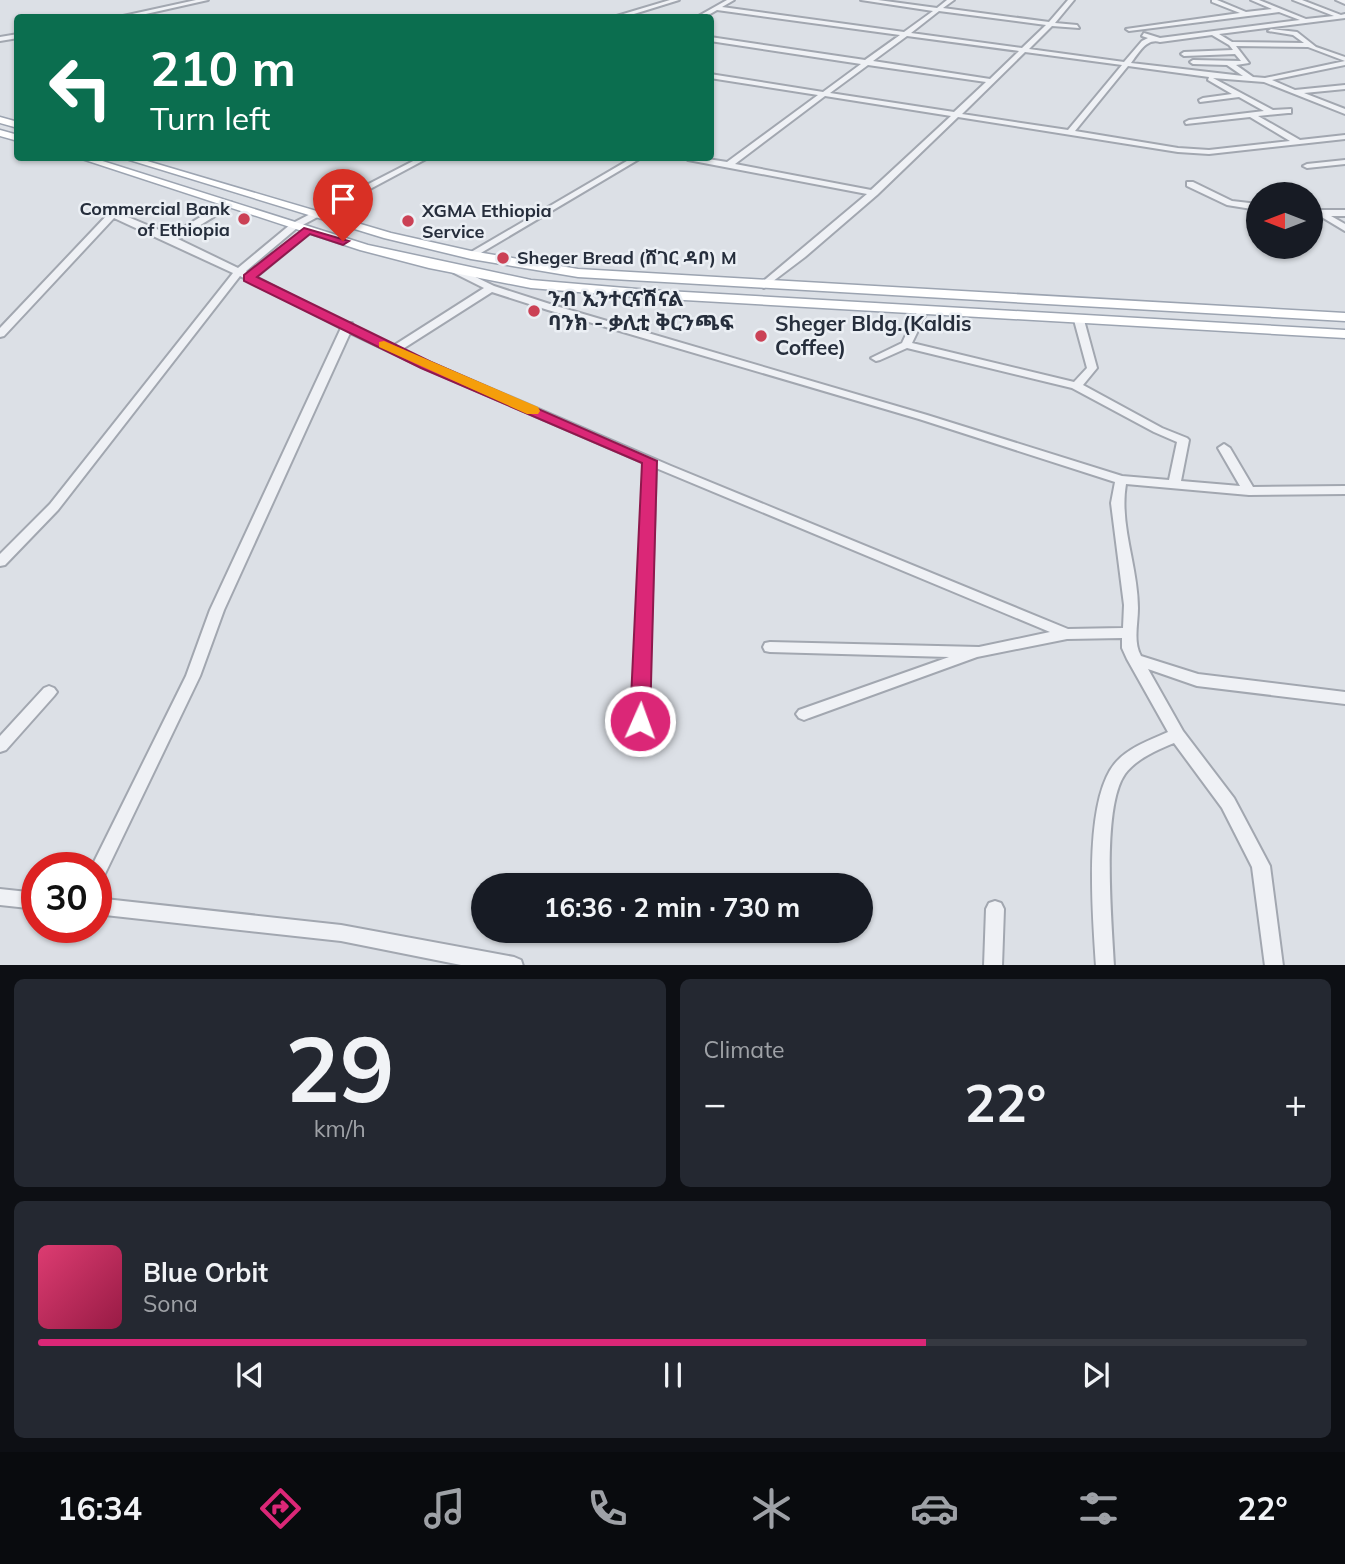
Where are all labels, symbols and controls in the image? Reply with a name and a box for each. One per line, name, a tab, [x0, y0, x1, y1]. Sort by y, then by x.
text: 210 m	[150, 37, 296, 98]
icon: left	[35, 42, 126, 133]
text: Turn left	[150, 98, 270, 138]
pin	[313, 169, 373, 241]
icon: arrive	[324, 180, 362, 218]
north arrow	[1246, 182, 1323, 259]
map controls	[1246, 182, 1323, 259]
place label: Commercial Bank of Ethiopia	[80, 197, 231, 241]
place label: XGMA Ethiopia Service	[421, 199, 552, 243]
marker: Commercial Bank of Ethiopia	[236, 211, 252, 227]
marker: XGMA Ethiopia Service	[400, 213, 416, 229]
place label: Sheger Bread (ሸገር ዳቦ) M	[517, 246, 737, 269]
marker: Sheger Bread (ሸገር ዳቦ) M	[495, 250, 511, 266]
place label: ንብ ኢንተርናሽናል ባንክ - ቃሊቲ ቅርንጫፍ	[548, 285, 734, 335]
marker: ንብ ኢንተርናሽናል ባንክ - ቃሊቲ ቅርንጫፍ	[526, 303, 542, 319]
place label: Sheger Bldg.(Kaldis Coffee)	[775, 310, 972, 360]
marker: Sheger Bldg.(Kaldis Coffee)	[753, 328, 769, 344]
position arrow	[603, 684, 677, 758]
speed limit sign: 30	[21, 852, 112, 943]
text: 16:36 · 2 min · 730 m	[544, 891, 800, 924]
text: 29	[285, 1011, 394, 1125]
text: Climate	[704, 1035, 785, 1064]
text: 22°	[964, 1070, 1046, 1135]
text: −	[704, 1079, 726, 1127]
text: +	[1284, 1079, 1307, 1127]
text: km/h	[314, 1114, 366, 1143]
text: Blue Orbit	[143, 1256, 268, 1289]
text: Sona	[143, 1289, 198, 1318]
icon: previous	[231, 1356, 269, 1394]
icon: pause	[654, 1356, 692, 1394]
icon: next	[1077, 1356, 1115, 1394]
icon: directions	[256, 1484, 305, 1533]
icon: music	[420, 1484, 469, 1533]
icon: phone	[583, 1484, 632, 1533]
icon: climate	[747, 1484, 796, 1533]
icon: car	[910, 1484, 959, 1533]
icon: filters	[1074, 1484, 1123, 1533]
text: 16:34	[57, 1488, 142, 1528]
text: 22°	[1237, 1488, 1288, 1528]

